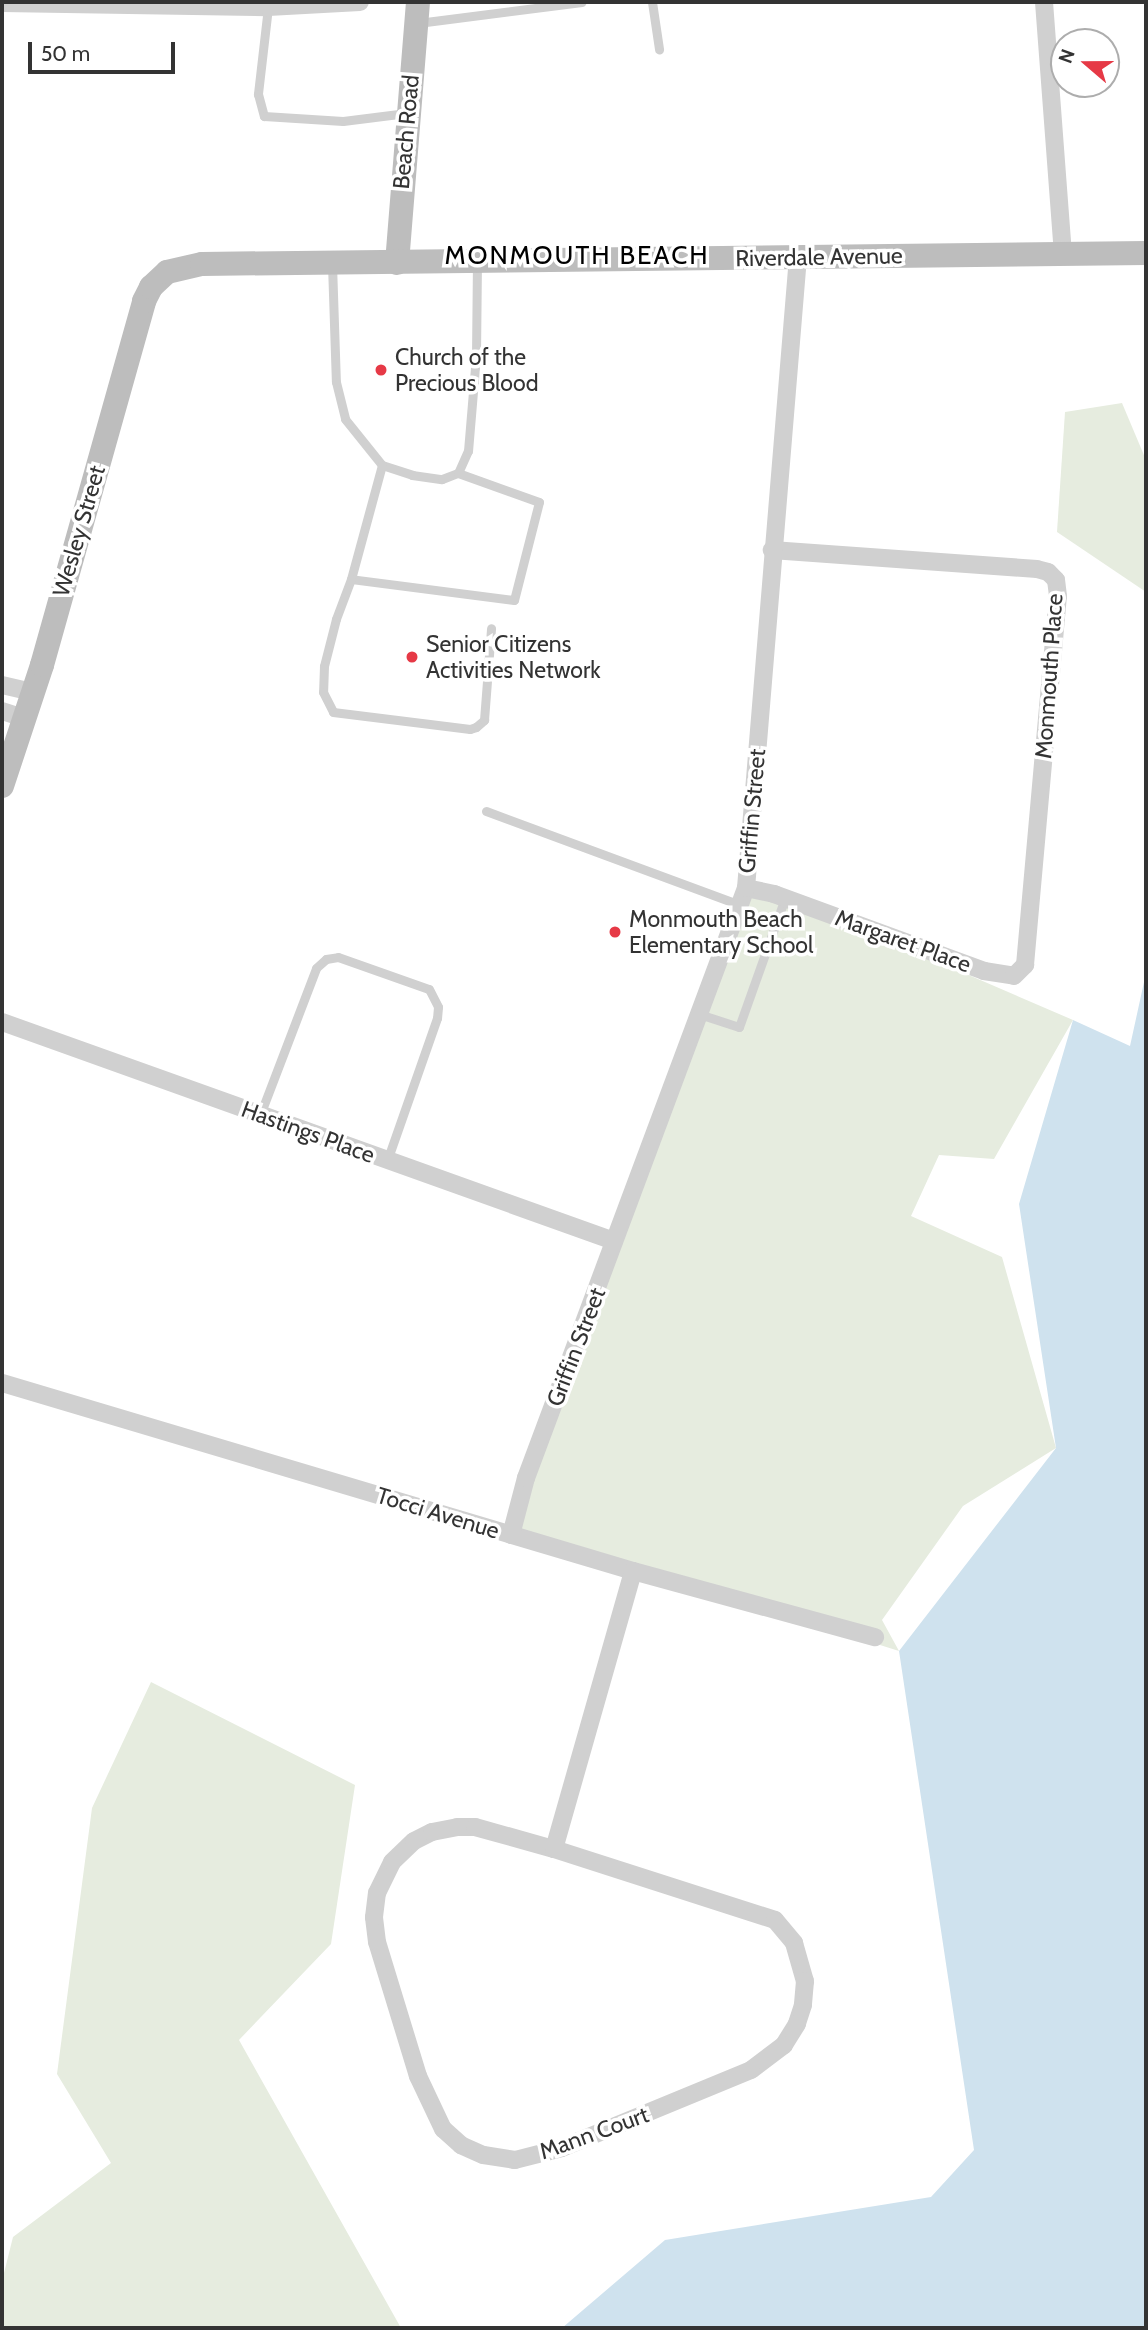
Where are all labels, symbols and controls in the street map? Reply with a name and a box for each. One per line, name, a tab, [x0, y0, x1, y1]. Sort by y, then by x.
scale bar	[32, 28, 178, 72]
north arrow	[1050, 28, 1120, 98]
text: 50 m	[41, 41, 90, 66]
text: N	[1054, 46, 1080, 67]
street label: Beach Road	[387, 74, 425, 190]
district label: MONMOUTH BEACH	[446, 240, 708, 272]
street label: Riverdale Avenue	[735, 242, 903, 272]
place label: Church of the Precious Blood	[395, 343, 538, 397]
marker: Church of the Precious Blood	[373, 362, 389, 378]
street label: Wesley Street	[47, 462, 111, 600]
street label: Monmouth Place	[1029, 592, 1069, 760]
place label: Senior Citizens Activities Network	[426, 630, 600, 684]
marker: Senior Citizens Activities Network	[404, 649, 420, 665]
street label: Griffin Street	[733, 748, 771, 874]
street label: Margaret Place	[831, 904, 975, 978]
place label: Monmouth Beach Elementary School	[629, 905, 813, 959]
marker: Monmouth Beach Elementary School	[607, 924, 623, 940]
street label: Hastings Place	[238, 1095, 378, 1169]
street label: Griffin Street	[541, 1284, 611, 1410]
street label: Tocci Avenue	[373, 1481, 503, 1545]
street label: Mann Court	[536, 2101, 652, 2165]

